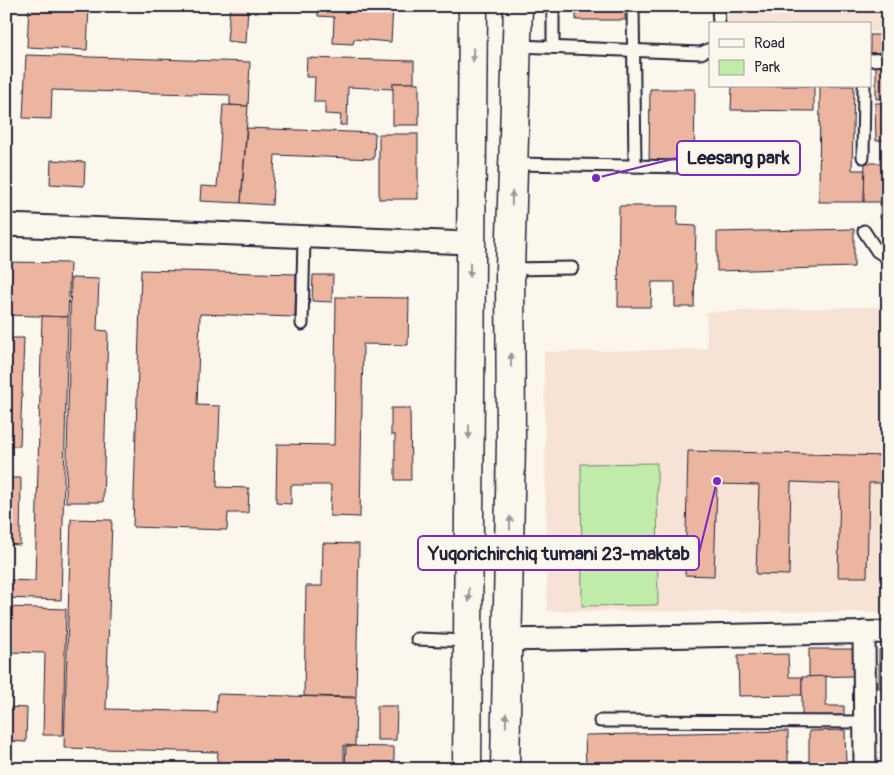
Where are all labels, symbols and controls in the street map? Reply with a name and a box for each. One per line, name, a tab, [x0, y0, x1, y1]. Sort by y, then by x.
legend	[709, 22, 872, 88]
text: Road	[754, 34, 785, 53]
one-way arrow	[468, 47, 476, 63]
text: Park	[754, 58, 781, 77]
callout: Leesang park	[677, 141, 800, 175]
text: Leesang park	[686, 146, 791, 170]
one-way arrow	[509, 189, 517, 205]
one-way arrow	[466, 262, 474, 278]
one-way arrow	[507, 352, 515, 368]
one-way arrow	[465, 425, 473, 441]
one-way arrow	[506, 514, 514, 530]
callout: Yuqorichirchiq tumani 23-maktab	[418, 536, 699, 570]
text: Yuqorichirchiq tumani 23-maktab	[427, 542, 690, 566]
one-way arrow	[465, 587, 473, 603]
one-way arrow	[502, 712, 510, 728]

